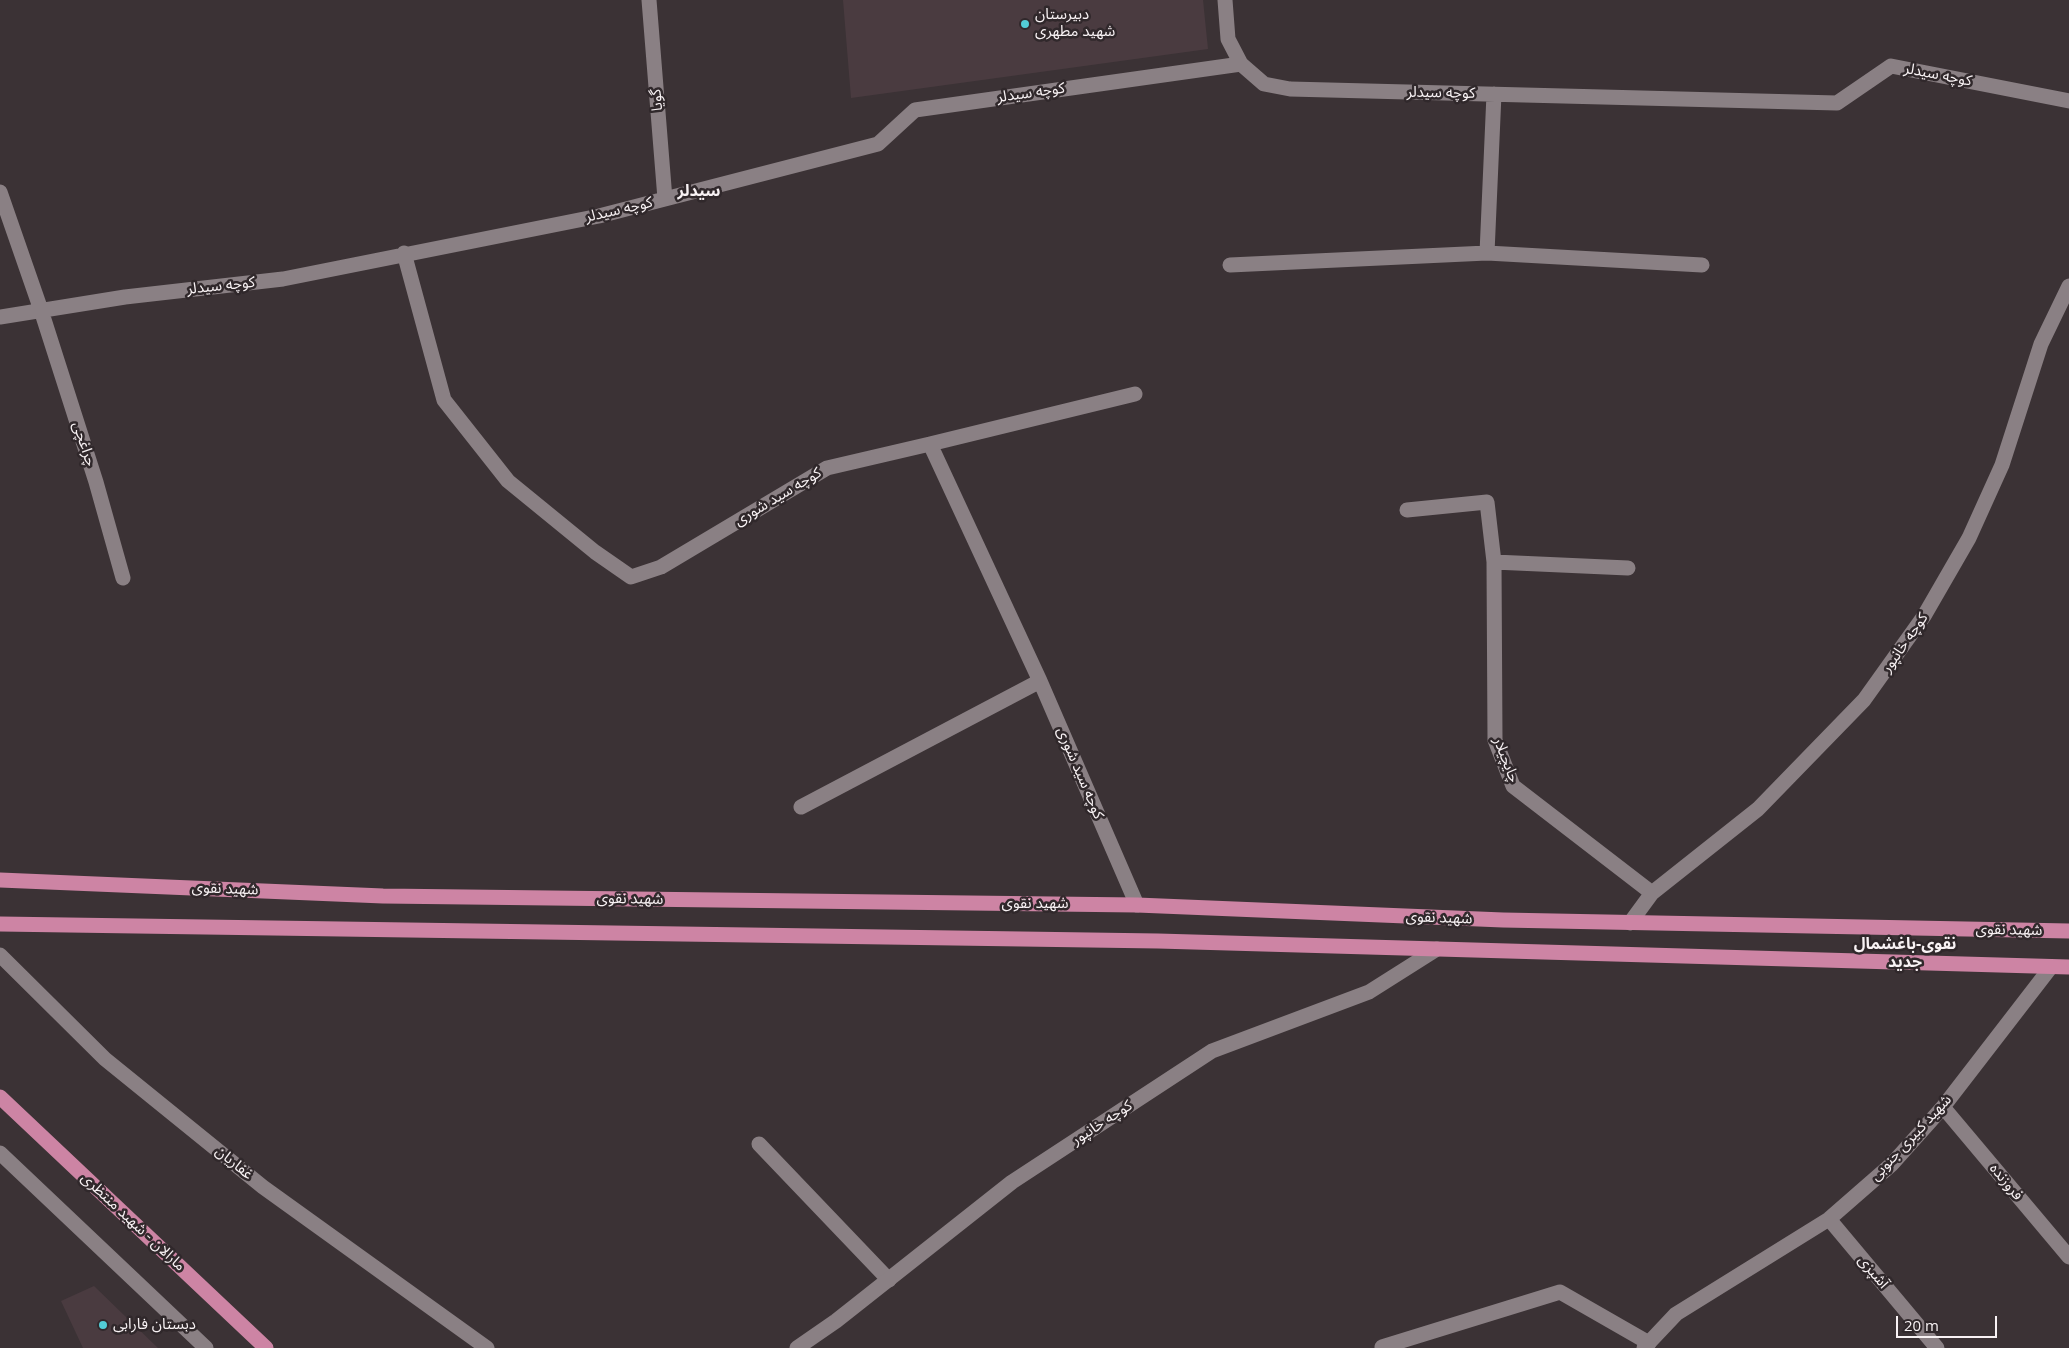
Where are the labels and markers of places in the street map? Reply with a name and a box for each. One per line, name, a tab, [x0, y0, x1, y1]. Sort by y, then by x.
place label: دبیرستان شهید مطهری	[1035, 6, 1115, 41]
marker: دبیرستان شهید مطهری	[1019, 18, 1031, 30]
place label: دبستان فارابی	[113, 1316, 196, 1334]
marker: دبستان فارابی	[97, 1319, 109, 1331]

